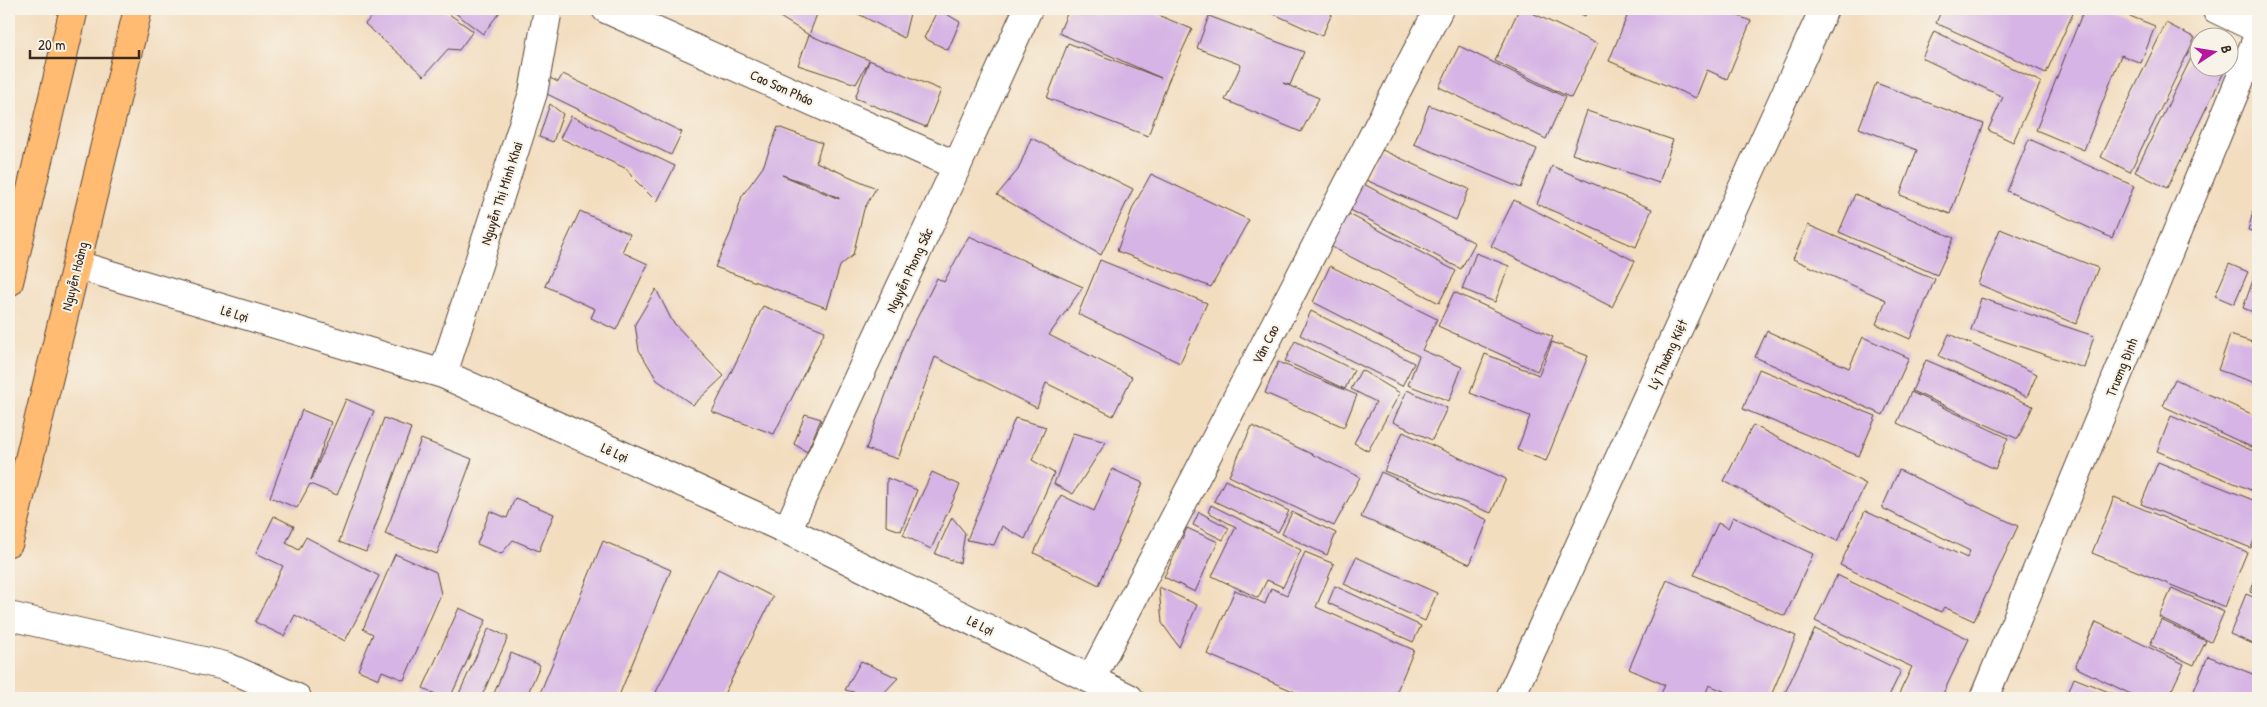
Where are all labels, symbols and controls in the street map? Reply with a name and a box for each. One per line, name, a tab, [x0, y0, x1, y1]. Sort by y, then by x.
scale bar	[30, 28, 139, 60]
north arrow	[2190, 28, 2240, 78]
text: 20 m	[38, 34, 65, 55]
text: B	[2217, 44, 2237, 55]
street label: Cao Sơn Pháo	[747, 65, 817, 110]
street label: Nguyễn Thị Minh Khai	[475, 139, 528, 248]
street label: Nguyễn Phong Sắc	[881, 224, 938, 316]
street label: Nguyễn Hoàng	[56, 239, 93, 313]
street label: Lê Lợi	[219, 300, 251, 326]
street label: Lý Thường Kiệt	[1643, 316, 1692, 392]
street label: Văn Cao	[1247, 321, 1283, 367]
street label: Trương Định	[2101, 335, 2142, 400]
street label: Lê Lợi	[598, 438, 632, 466]
street label: Lê Lợi	[964, 610, 998, 640]

